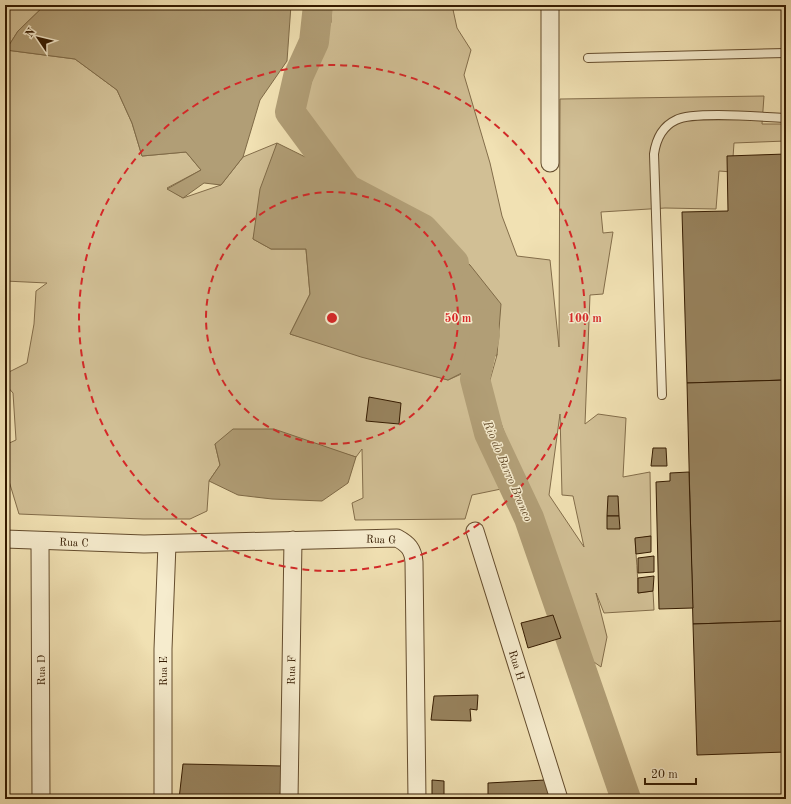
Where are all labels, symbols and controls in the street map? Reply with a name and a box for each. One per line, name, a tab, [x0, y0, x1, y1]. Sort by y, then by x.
north arrow	[18, 18, 58, 58]
text: N	[24, 26, 38, 40]
centre of rings	[325, 311, 339, 325]
text: 50 m	[445, 312, 472, 325]
text: 100 m	[568, 313, 602, 325]
water label: Rio do Barro Branco	[480, 418, 534, 524]
street label: Rua G	[366, 534, 396, 547]
street label: Rua C	[59, 537, 89, 550]
street label: Rua H	[506, 649, 525, 682]
street label: Rua D	[37, 654, 48, 685]
street label: Rua F	[287, 655, 298, 685]
street label: Rua E	[159, 656, 170, 686]
scale bar	[645, 760, 696, 786]
text: 20 m	[651, 769, 678, 781]

